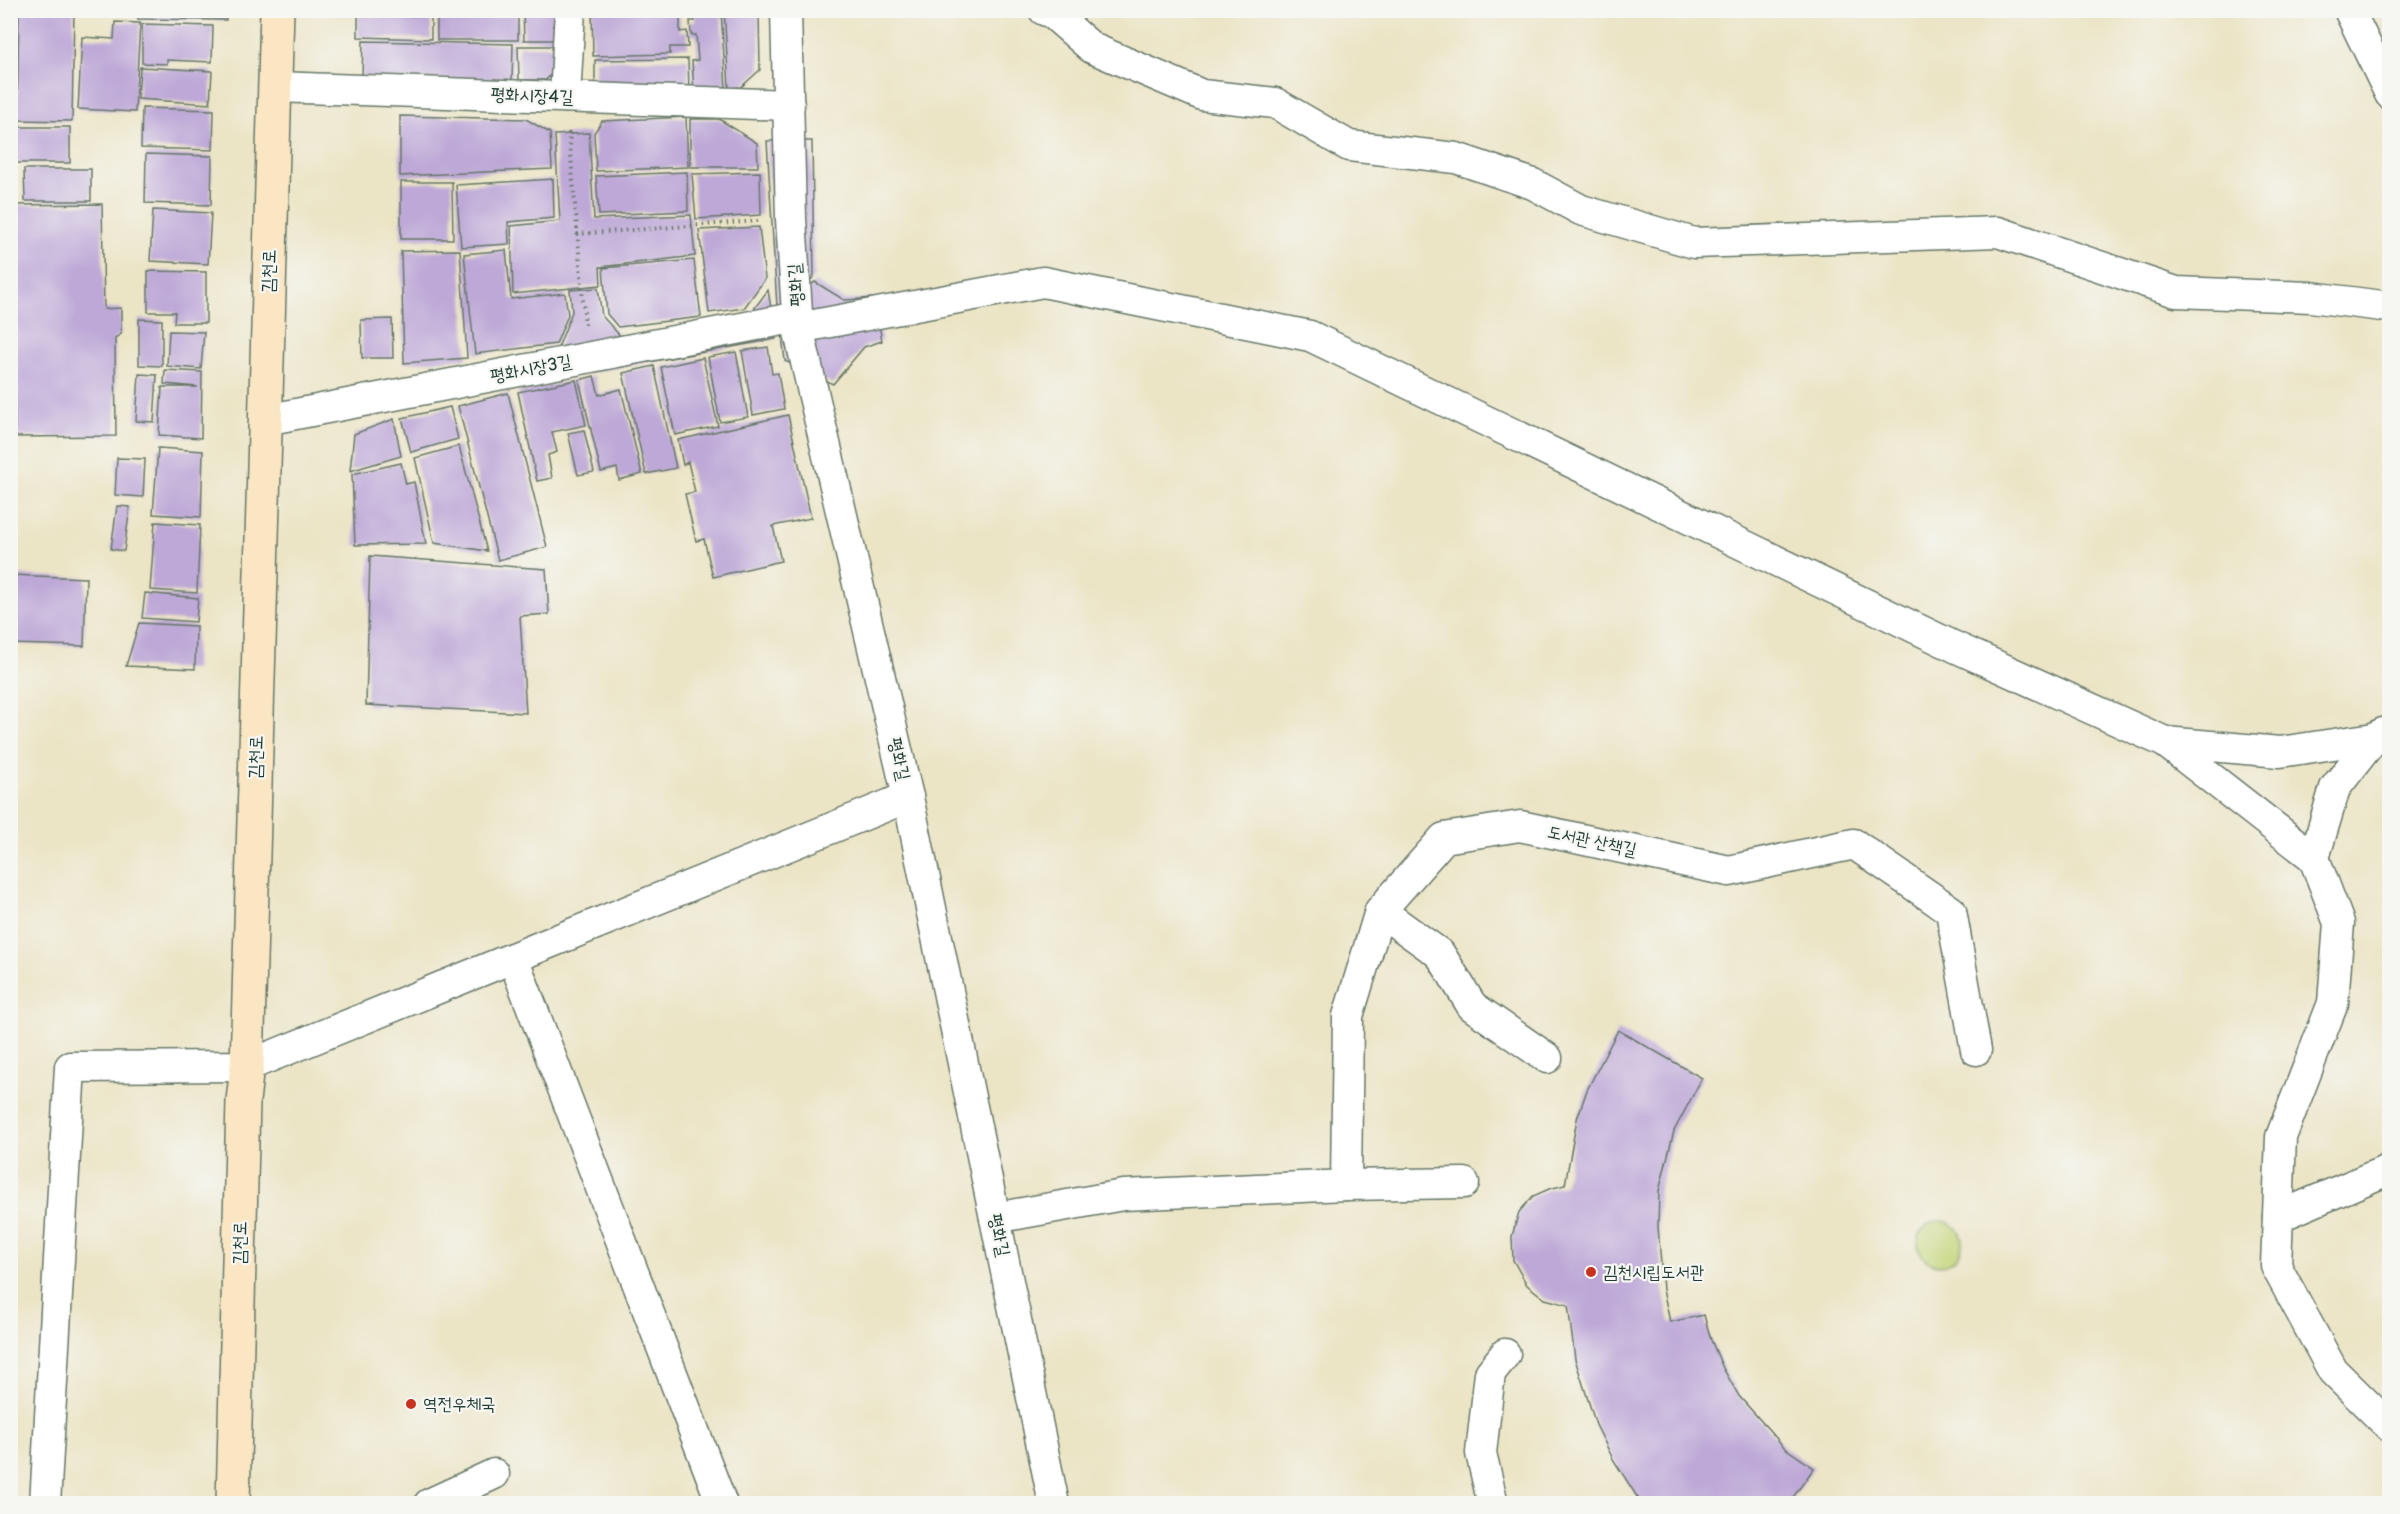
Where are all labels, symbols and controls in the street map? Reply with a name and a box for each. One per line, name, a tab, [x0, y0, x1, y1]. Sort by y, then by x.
street label: 평화시장4길	[490, 83, 574, 109]
street label: 김천로	[257, 249, 281, 293]
street label: 평화길	[783, 262, 809, 307]
street label: 평화시장3길	[488, 350, 574, 388]
street label: 김천로	[244, 735, 268, 779]
street label: 평화길	[883, 735, 915, 783]
street label: 도서관 산책길	[1545, 820, 1639, 862]
street label: 평화길	[983, 1211, 1015, 1259]
street label: 김천로	[228, 1221, 252, 1265]
place label: 김천시립도서관	[1603, 1261, 1704, 1284]
marker: 김천시립도서관	[1584, 1265, 1598, 1279]
place label: 역전우체국	[423, 1393, 495, 1416]
marker: 역전우체국	[404, 1397, 418, 1411]

